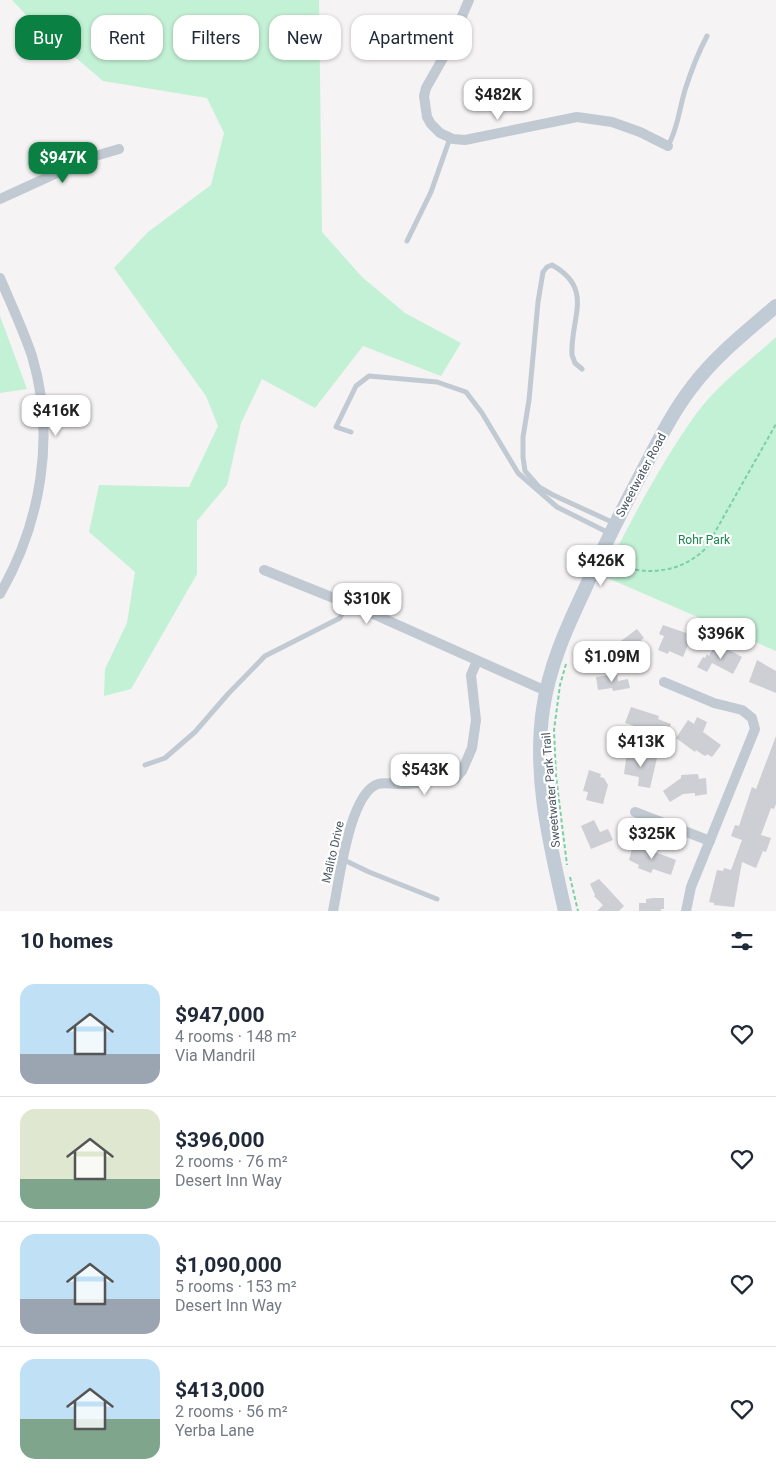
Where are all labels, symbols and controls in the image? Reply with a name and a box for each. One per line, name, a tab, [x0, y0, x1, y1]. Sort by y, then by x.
chip: Buy	[15, 15, 81, 60]
chip: Rent	[91, 15, 163, 60]
chip: Filters	[173, 15, 259, 60]
chip: New	[269, 15, 341, 60]
chip: Apartment	[351, 15, 472, 60]
pin: $482K	[463, 78, 533, 121]
text: $482K	[475, 85, 521, 104]
pin: $947K	[28, 142, 98, 184]
text: $947K	[40, 148, 86, 167]
pin: $416K	[21, 394, 91, 437]
text: $416K	[33, 401, 79, 420]
street label: Sweetwater Road	[613, 431, 669, 519]
park label: Rohr Park	[678, 533, 731, 547]
pin: $426K	[566, 544, 636, 587]
text: $426K	[578, 551, 624, 570]
pin: $310K	[332, 582, 402, 625]
text: $310K	[344, 589, 390, 608]
pin: $396K	[686, 618, 756, 660]
text: $396K	[698, 624, 744, 643]
pin: $1.09M	[571, 640, 653, 683]
text: $1.09M	[584, 647, 640, 666]
pin: $413K	[606, 726, 676, 768]
street label: Sweetwater Park Trail	[539, 732, 563, 848]
text: $413K	[618, 732, 664, 751]
pin: $543K	[390, 754, 460, 796]
text: $543K	[402, 760, 448, 779]
pin: $325K	[617, 818, 687, 860]
street label: Malito Drive	[319, 820, 347, 884]
text: $325K	[629, 824, 675, 843]
icon: filters	[728, 927, 756, 955]
text: 10 homes	[20, 929, 113, 953]
text: $947,000	[175, 1003, 265, 1027]
icon: home	[60, 1004, 120, 1064]
icon: heart	[728, 1020, 756, 1048]
text: 4 rooms · 148 m²	[175, 1027, 297, 1046]
text: Via Mandril	[175, 1046, 255, 1065]
text: $396,000	[175, 1128, 265, 1152]
icon: home	[60, 1129, 120, 1189]
icon: heart	[728, 1145, 756, 1173]
text: 2 rooms · 76 m²	[175, 1152, 288, 1171]
text: Desert Inn Way	[175, 1171, 282, 1190]
text: $1,090,000	[175, 1253, 282, 1277]
icon: home	[60, 1254, 120, 1314]
icon: heart	[728, 1270, 756, 1298]
text: 5 rooms · 153 m²	[175, 1277, 297, 1296]
text: Desert Inn Way	[175, 1296, 282, 1315]
text: $413,000	[175, 1378, 265, 1402]
icon: home	[60, 1379, 120, 1439]
icon: heart	[728, 1395, 756, 1423]
text: 2 rooms · 56 m²	[175, 1402, 288, 1421]
text: Yerba Lane	[175, 1421, 254, 1440]

